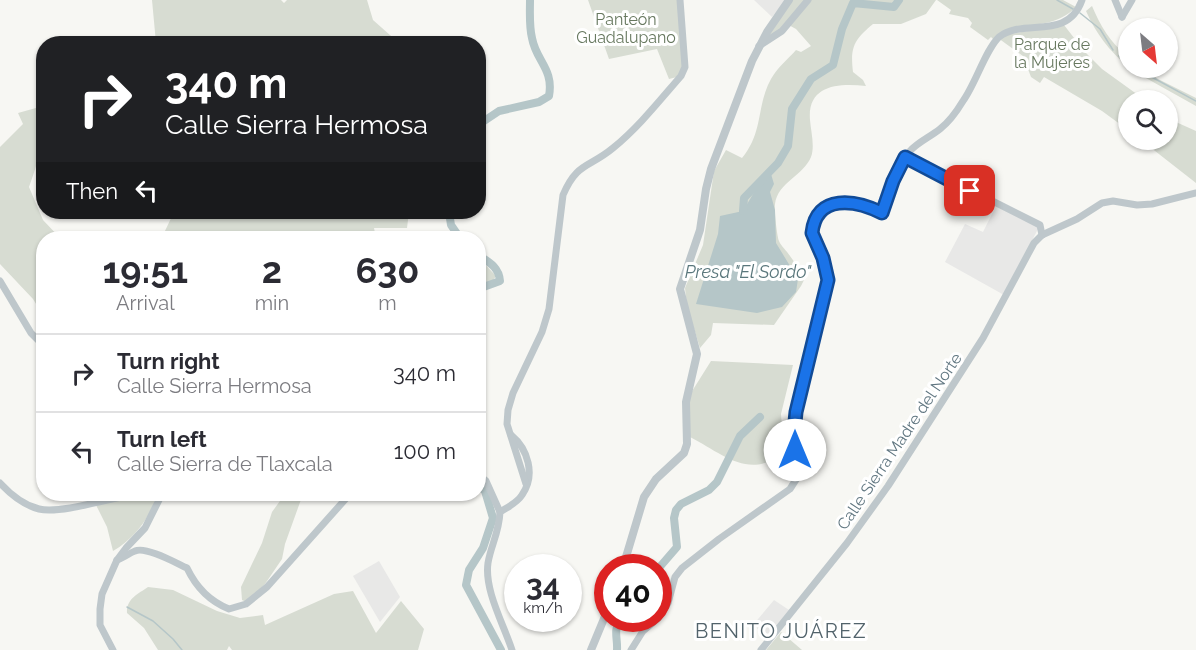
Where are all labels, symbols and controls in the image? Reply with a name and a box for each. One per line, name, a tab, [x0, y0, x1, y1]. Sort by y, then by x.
park label: Panteón Guadalupano	[576, 10, 676, 47]
north arrow	[1118, 18, 1178, 78]
map controls	[1118, 18, 1178, 150]
park label: Parque de la Mujeres	[1014, 35, 1090, 72]
text: 340 m	[165, 59, 287, 108]
icon: right	[66, 60, 144, 138]
button: search	[1118, 90, 1178, 150]
text: Calle Sierra Hermosa	[165, 109, 428, 140]
pin	[944, 165, 995, 216]
icon: left	[130, 174, 163, 207]
icon: arrive	[953, 174, 986, 207]
text: Then	[66, 178, 118, 204]
text: 19:51	[103, 249, 188, 291]
text: 2	[262, 249, 282, 291]
text: 630	[356, 249, 419, 291]
water label: Presa "El Sordo"	[685, 261, 812, 282]
text: Arrival	[116, 291, 175, 315]
text: min	[255, 291, 289, 315]
text: m	[378, 291, 397, 315]
text: Turn right	[117, 348, 220, 374]
street label: Calle Sierra Madre del Norte	[833, 349, 966, 533]
icon: right	[66, 357, 99, 390]
text: 340 m	[393, 360, 456, 386]
text: Calle Sierra Hermosa	[117, 374, 312, 398]
position arrow	[763, 418, 827, 482]
text: Turn left	[117, 426, 207, 452]
icon: left	[66, 435, 99, 468]
text: 100 m	[394, 438, 456, 464]
text: Calle Sierra de Tlaxcala	[117, 452, 333, 476]
speed limit sign: 40	[594, 554, 672, 632]
text: 34	[526, 568, 560, 603]
text: km/h	[523, 599, 563, 617]
district label: BENITO JUÁREZ	[695, 619, 867, 643]

